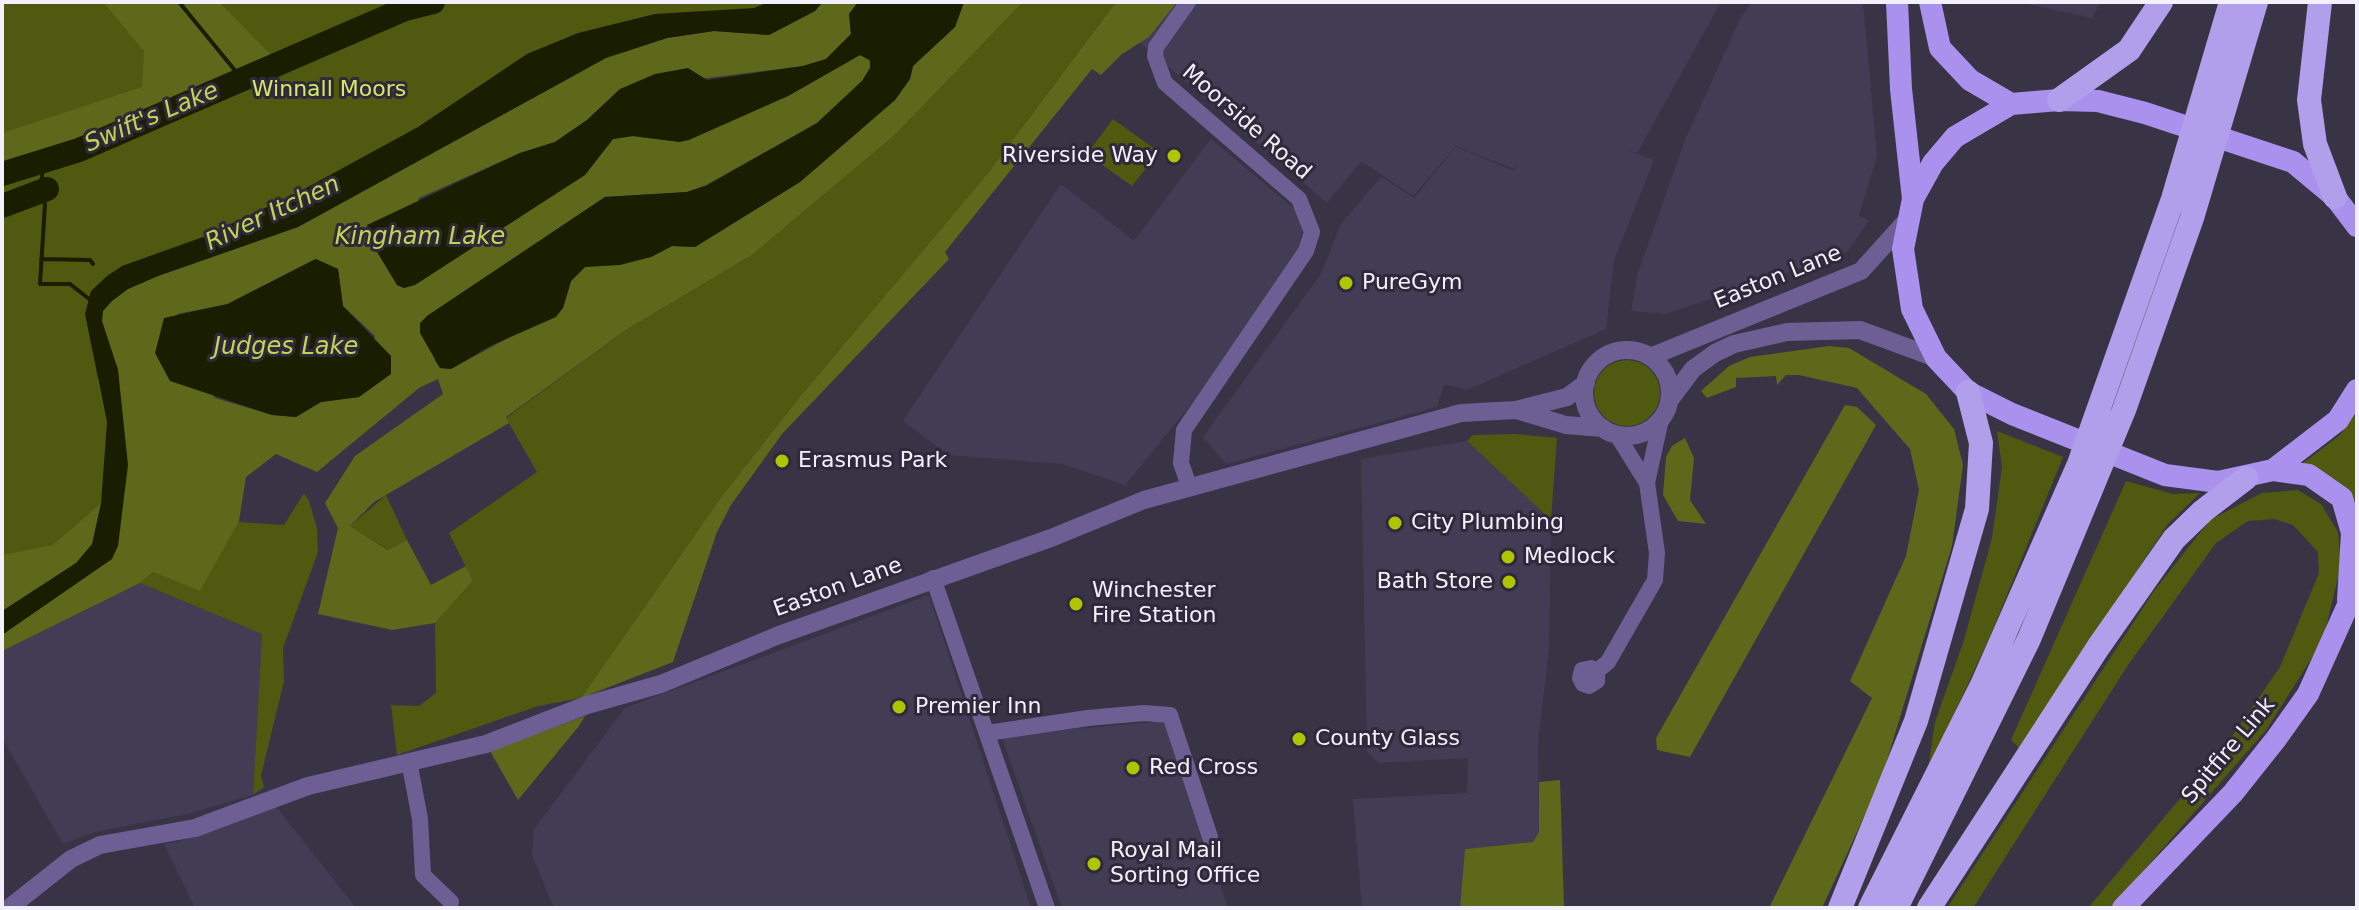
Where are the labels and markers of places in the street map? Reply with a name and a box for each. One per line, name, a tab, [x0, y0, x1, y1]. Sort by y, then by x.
place label: Riverside Way	[1002, 143, 1158, 169]
marker: Riverside Way	[1165, 147, 1183, 165]
place label: PureGym	[1362, 270, 1462, 296]
marker: PureGym	[1337, 274, 1355, 292]
place label: Erasmus Park	[798, 448, 947, 474]
marker: Erasmus Park	[773, 452, 791, 470]
place label: City Plumbing	[1411, 510, 1564, 536]
marker: City Plumbing	[1386, 514, 1404, 532]
place label: Medlock	[1524, 544, 1615, 570]
marker: Medlock	[1499, 548, 1517, 566]
place label: Bath Store	[1377, 569, 1493, 595]
marker: Bath Store	[1500, 573, 1518, 591]
place label: Winchester Fire Station	[1092, 578, 1216, 630]
marker: Winchester Fire Station	[1067, 595, 1085, 613]
place label: Premier Inn	[915, 694, 1041, 720]
marker: Premier Inn	[890, 698, 908, 716]
place label: County Glass	[1315, 726, 1460, 752]
marker: County Glass	[1290, 730, 1308, 748]
place label: Red Cross	[1149, 755, 1258, 781]
marker: Red Cross	[1124, 759, 1142, 777]
place label: Royal Mail Sorting Office	[1110, 838, 1260, 890]
marker: Royal Mail Sorting Office	[1085, 855, 1103, 873]

